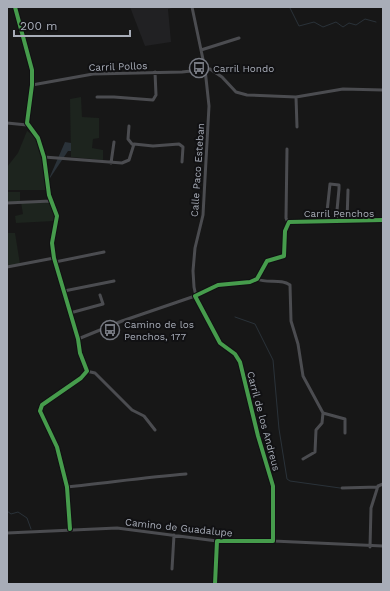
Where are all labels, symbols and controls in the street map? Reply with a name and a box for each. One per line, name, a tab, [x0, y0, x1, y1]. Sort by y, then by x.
scale bar	[14, 12, 130, 38]
text: 200 m	[20, 19, 57, 33]
bus stop icon: Carril Hondo	[188, 57, 210, 79]
street label: Carril Pollos	[88, 60, 148, 73]
place label: Carril Hondo	[213, 63, 274, 74]
street label: Calle Paco Esteban	[189, 123, 206, 217]
street label: Carril Penchos	[304, 208, 374, 219]
bus stop icon: Camino de los Penchos, 177	[99, 319, 121, 341]
place label: Camino de los Penchos, 177	[124, 319, 194, 342]
street label: Carril de los Andreus	[245, 370, 282, 472]
street label: Camino de Guadalupe	[125, 516, 233, 539]

